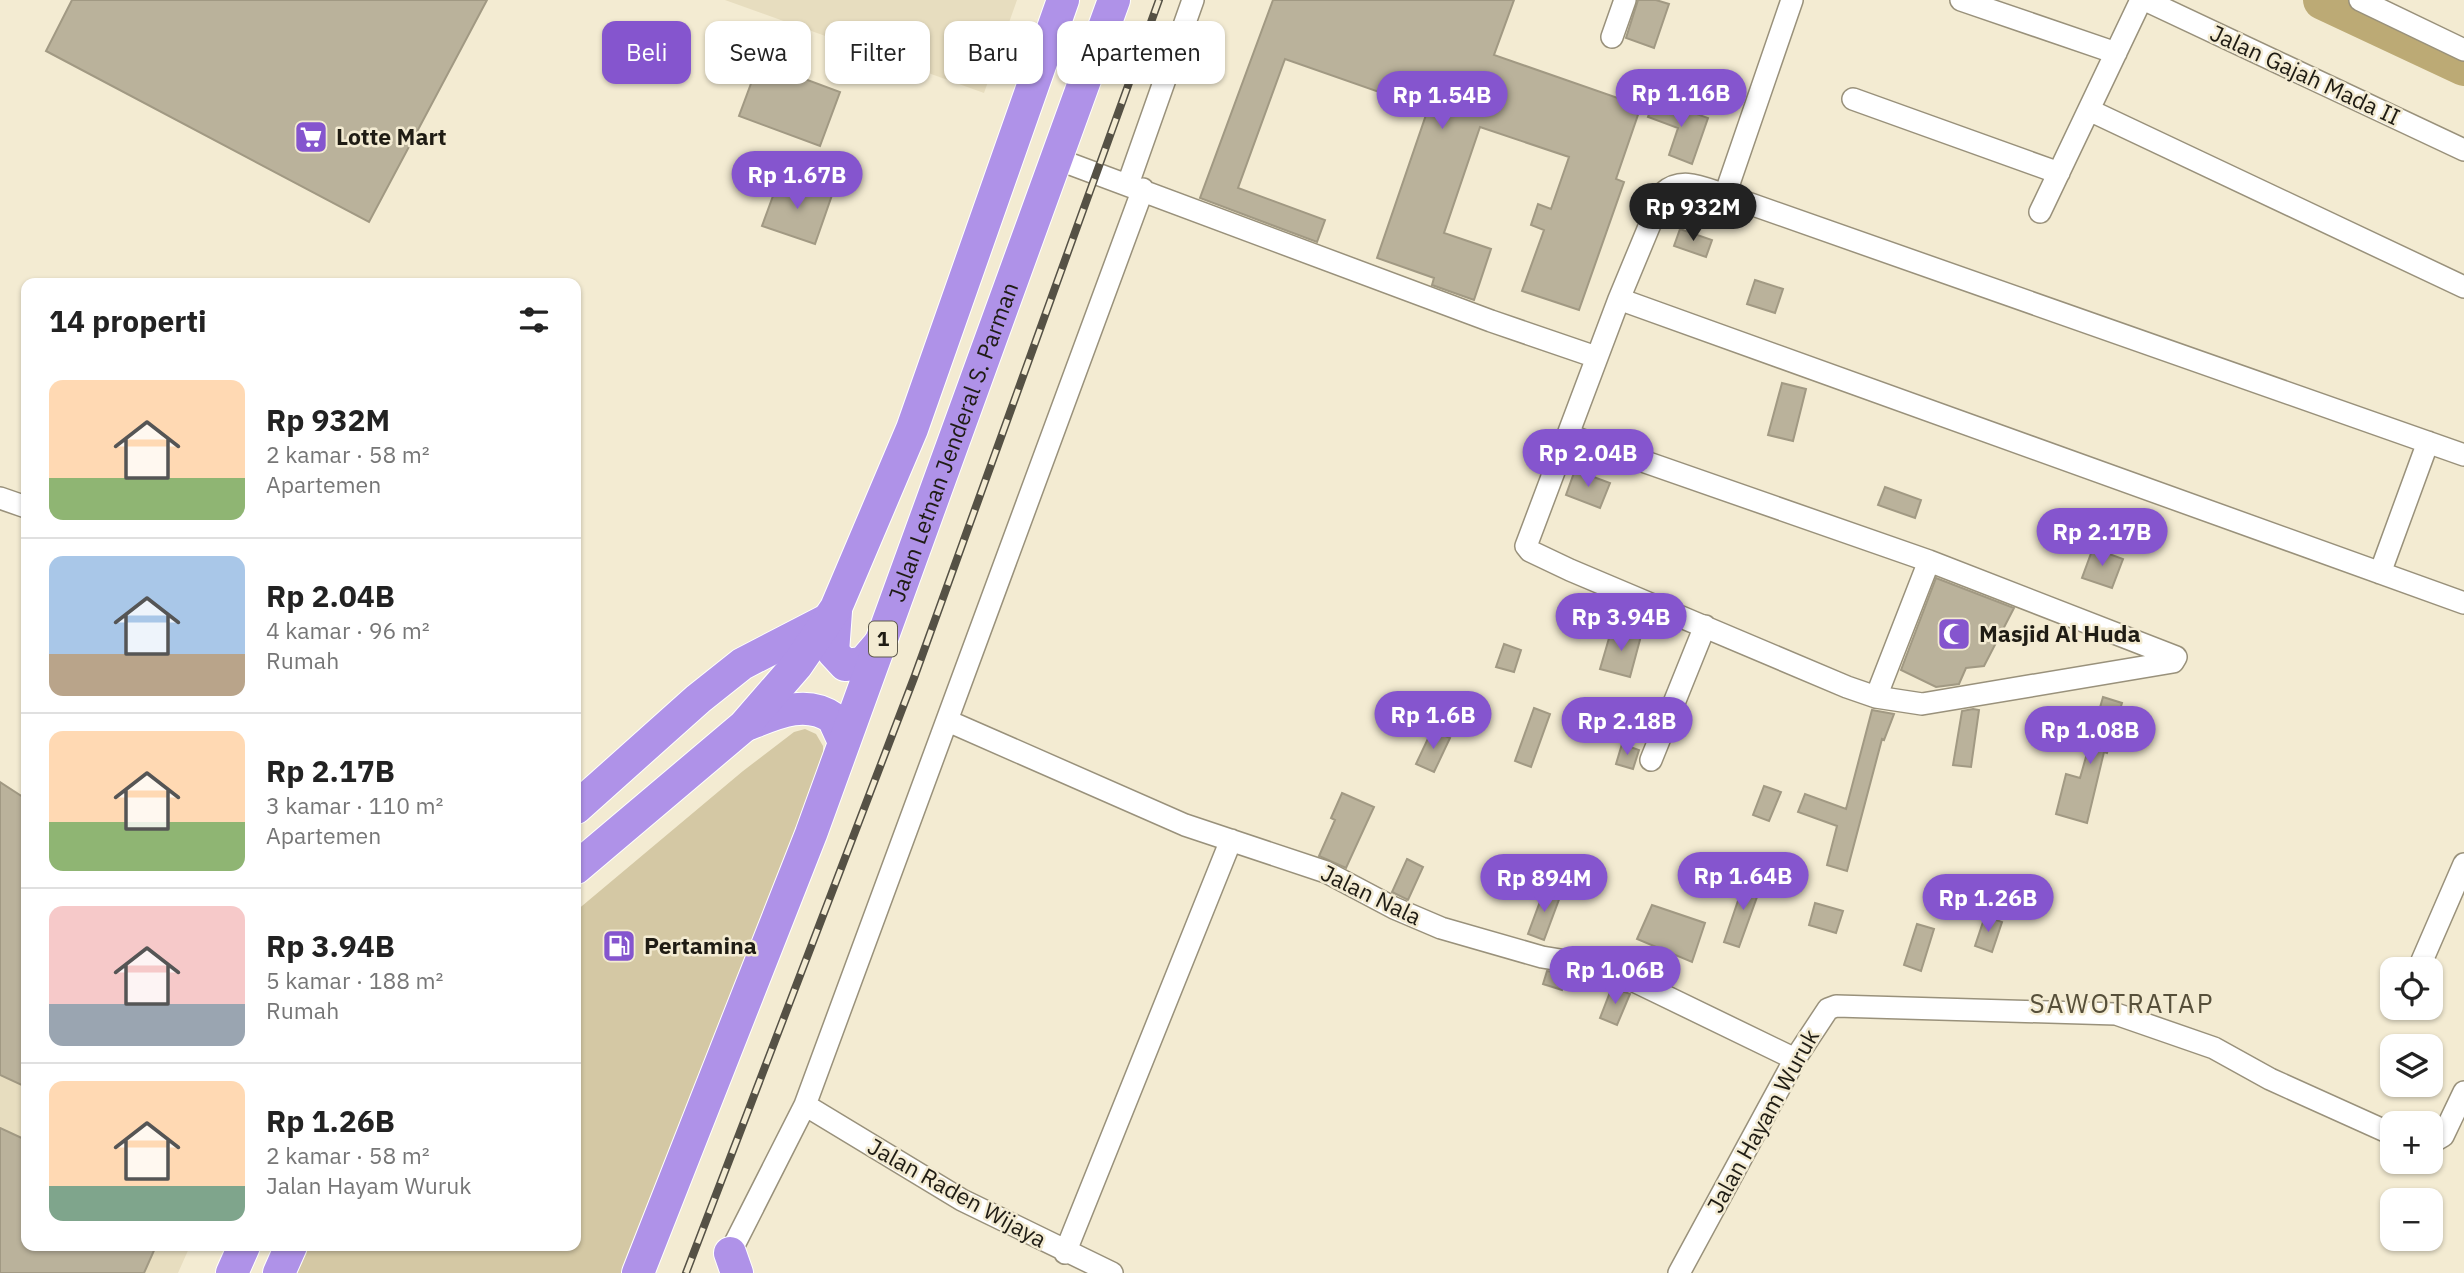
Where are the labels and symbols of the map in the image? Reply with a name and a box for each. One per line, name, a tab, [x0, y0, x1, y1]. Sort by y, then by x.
street label: Jalan Gajah Mada II	[2206, 17, 2405, 131]
pin: Rp 1.16B	[1609, 69, 1753, 129]
pin: Rp 1.54B	[1370, 72, 1514, 131]
supermarket icon: Lotte Mart	[292, 118, 330, 156]
place label: Lotte Mart	[336, 121, 447, 151]
pin: Rp 1.67B	[725, 152, 869, 211]
pin: Rp 932M	[1628, 184, 1758, 243]
street label: Jalan Letnan Jenderal S. Parman	[881, 278, 1024, 605]
pin: Rp 2.04B	[1516, 430, 1660, 489]
pin: Rp 2.17B	[2030, 508, 2174, 568]
pin: Rp 3.94B	[1549, 594, 1693, 653]
mosque icon: Masjid Al Huda	[1935, 615, 1973, 653]
place label: Masjid Al Huda	[1979, 618, 2141, 648]
road number: 1	[869, 622, 897, 656]
pin: Rp 1.6B	[1368, 692, 1498, 751]
pin: Rp 2.18B	[1555, 698, 1699, 757]
pin: Rp 1.08B	[2018, 706, 2162, 766]
pin: Rp 1.64B	[1671, 852, 1815, 912]
pin: Rp 894M	[1479, 855, 1609, 914]
street label: Jalan Nala	[1316, 857, 1427, 931]
pin: Rp 1.26B	[1916, 874, 2060, 934]
fuel station icon: Pertamina	[600, 927, 638, 965]
place label: Pertamina	[644, 930, 757, 960]
pin: Rp 1.06B	[1543, 946, 1687, 1006]
district label: SAWOTRATAP	[2030, 986, 2214, 1020]
street label: Jalan Hayam Wuruk	[1699, 1023, 1825, 1218]
street label: Jalan Raden Wijaya	[863, 1131, 1052, 1254]

